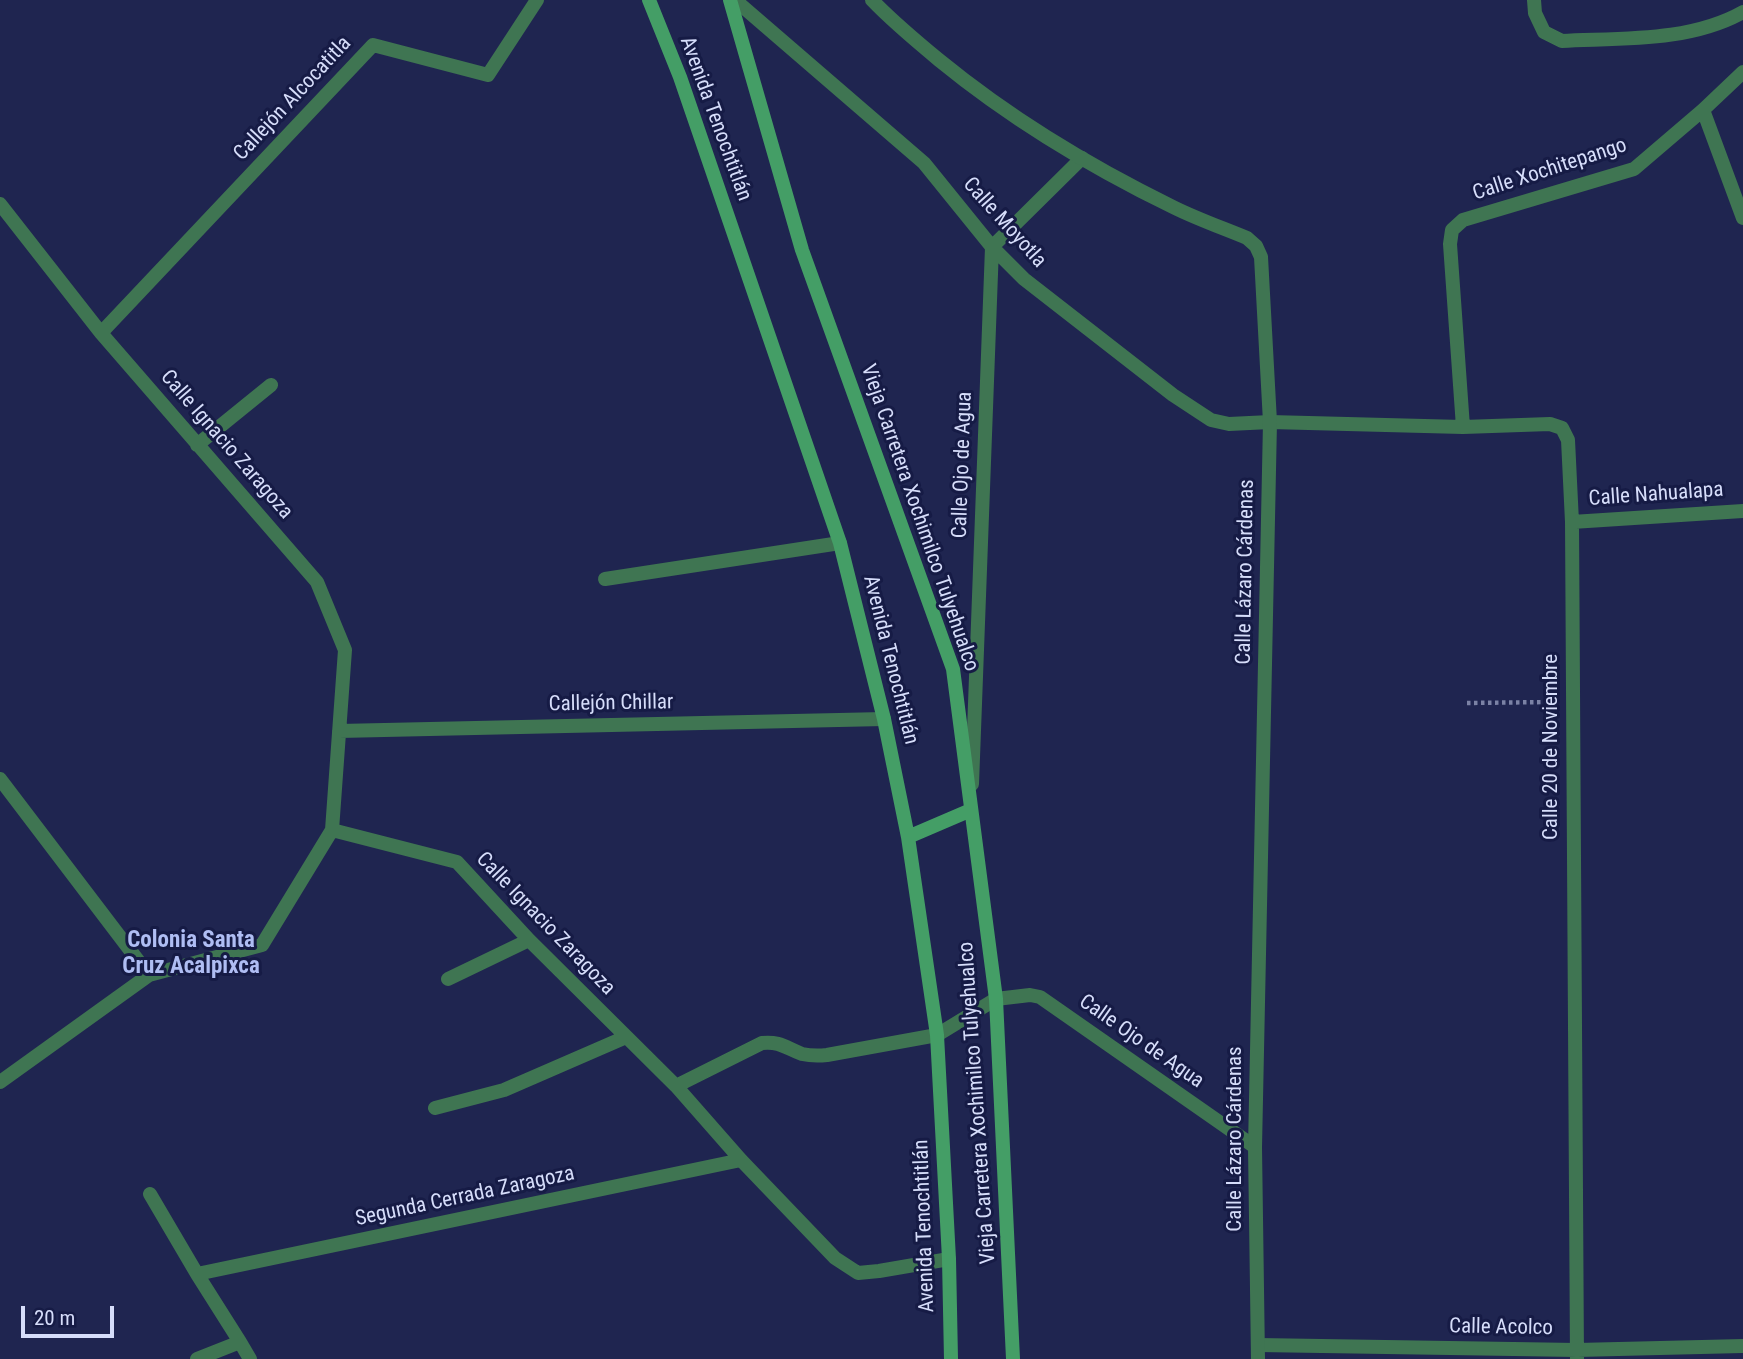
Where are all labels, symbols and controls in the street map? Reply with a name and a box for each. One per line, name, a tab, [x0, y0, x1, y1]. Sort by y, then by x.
street label: Callejón Alcocatitla	[229, 32, 357, 166]
street label: Avenida Tenochtitlán	[674, 33, 756, 205]
street label: Calle Xochitepango	[1470, 133, 1630, 207]
street label: Calle Moyotla	[957, 173, 1051, 273]
street label: Vieja Carretera Xochimilco Tulyehualco	[854, 361, 984, 675]
street label: Calle Ignacio Zaragoza	[154, 365, 298, 525]
street label: Calle Ojo de Agua	[948, 391, 978, 539]
street label: Calle Nahualapa	[1588, 478, 1724, 512]
street label: Calle Lázaro Cárdenas	[1232, 479, 1260, 665]
street label: Avenida Tenochtitlán	[857, 573, 923, 747]
street label: Calle 20 de Noviembre	[1539, 654, 1565, 840]
street label: Callejón Chillar	[548, 690, 674, 718]
street label: Calle Ignacio Zaragoza	[470, 847, 620, 1001]
district label: Colonia Santa Cruz Acalpixca	[122, 927, 260, 981]
street label: Vieja Carretera Xochimilco Tulyehualco	[954, 941, 1002, 1265]
street label: Calle Ojo de Agua	[1074, 990, 1208, 1094]
street label: Calle Lázaro Cárdenas	[1223, 1046, 1249, 1232]
street label: Avenida Tenochtitlán	[909, 1139, 941, 1313]
street label: Segunda Cerrada Zaragoza	[353, 1161, 577, 1233]
scale bar	[24, 1292, 117, 1336]
text: 20 m	[34, 1306, 75, 1330]
street label: Calle Acolco	[1449, 1314, 1553, 1342]

